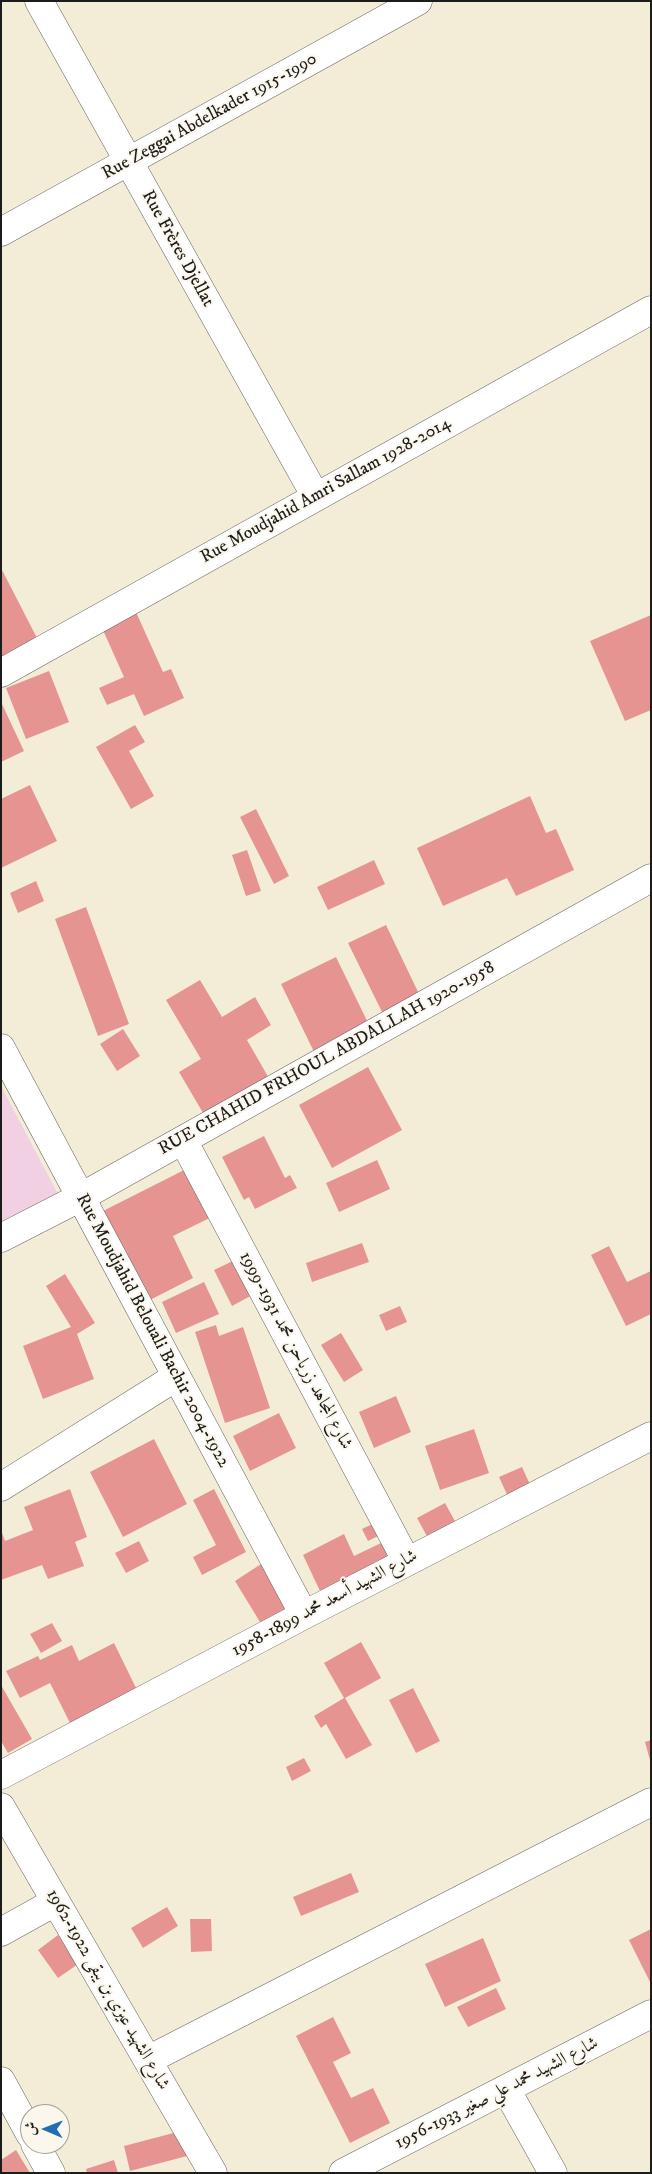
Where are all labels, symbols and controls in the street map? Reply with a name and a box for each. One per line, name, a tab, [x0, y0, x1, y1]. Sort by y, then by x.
street label: Rue Zeggai Abdelkader 1915-1990	[99, 49, 321, 185]
street label: Rue Frères Djellat	[136, 187, 218, 311]
street label: Rue Moudjahid Amri Sallam 1928-2014	[197, 413, 455, 569]
street label: RUE CHAHID FRHOUL ABDALLAH 1920-1958	[155, 957, 499, 1161]
street label: Rue Moudjahid Belouali Bachir 2004-1922	[70, 1190, 234, 1472]
street label: شارع المجاهد زرياحن محمد 1931-1999	[234, 1248, 356, 1454]
street label: شارع الشهيد أسعد محمد 1899-1958	[228, 1546, 422, 1662]
street label: شارع الشهيد عيزي بن يبقى 1922-1962	[41, 1886, 173, 2094]
street label: شارع الشهيد محمد علي صغير 1933-1956	[392, 2033, 602, 2155]
north arrow	[20, 2104, 70, 2154]
text: ش	[22, 2122, 40, 2136]

